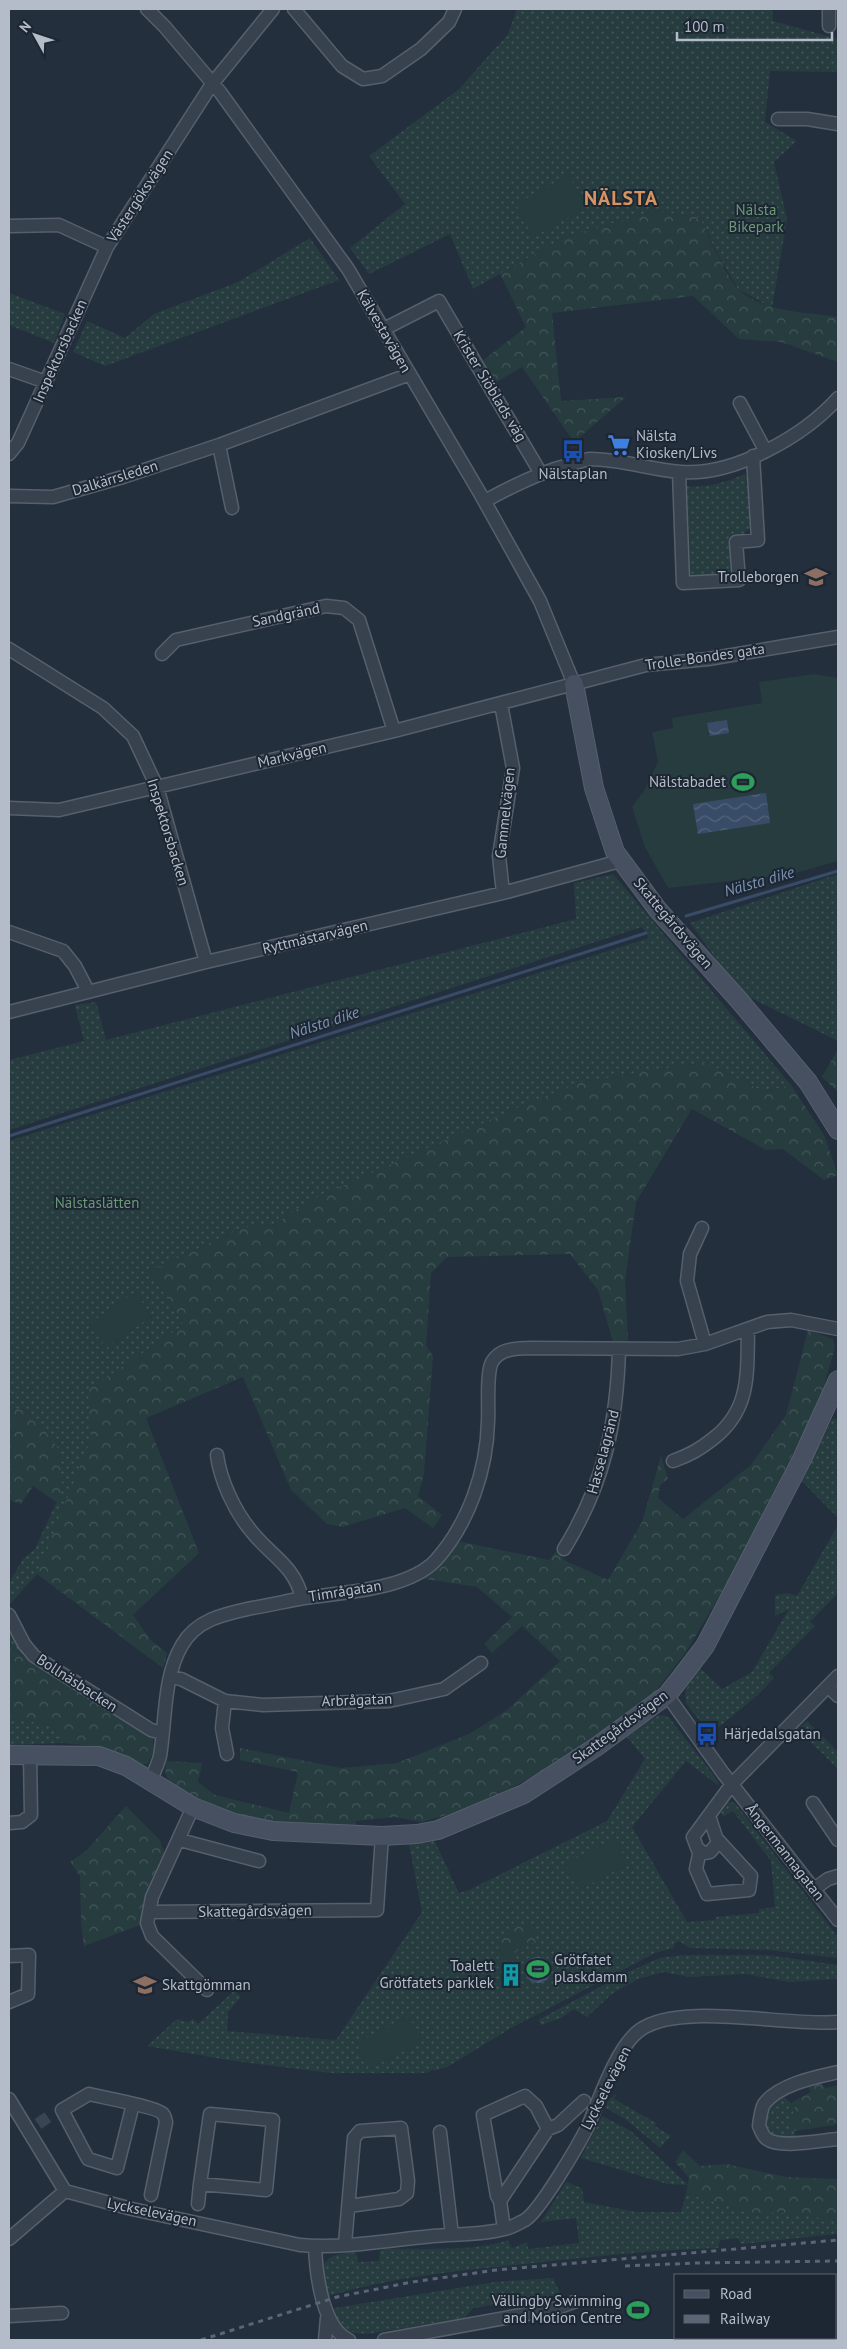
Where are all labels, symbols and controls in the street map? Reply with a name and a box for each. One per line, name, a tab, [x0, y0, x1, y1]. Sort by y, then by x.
north arrow	[10, 10, 60, 60]
scale bar	[677, 10, 832, 42]
text: N	[15, 17, 35, 36]
text: 100 m	[684, 17, 725, 36]
street label: Västergöksvägen	[102, 146, 177, 247]
district label: NÄLSTA	[584, 185, 658, 211]
park label: Nälsta Bikepark	[728, 200, 784, 236]
street label: Kälvestavägen	[353, 286, 416, 376]
street label: Inspektorsbacken	[28, 296, 91, 406]
street label: Krister Siöblads väg	[450, 327, 531, 445]
place label: Nälsta Kiosken/Livs	[636, 426, 717, 462]
supermarket icon: Nälsta Kiosken/Livs	[606, 432, 632, 458]
bus stop icon: Nälstaplan	[560, 438, 586, 464]
street label: Dalkärrsleden	[70, 455, 160, 500]
place label: Nälstaplan	[539, 464, 607, 483]
school or university icon: Trolleborgen	[803, 564, 829, 590]
place label: Trolleborgen	[718, 567, 799, 586]
street label: Sandgränd	[250, 598, 321, 631]
street label: Trolle-Bondes gata	[644, 639, 766, 674]
street label: Markvägen	[256, 737, 328, 772]
street label: Gammelvägen	[490, 766, 519, 859]
sports icon: Nälstabadet	[730, 769, 756, 795]
place label: Nälstabadet	[649, 772, 726, 791]
street label: Inspektorsbacken	[143, 776, 194, 888]
water label: Nälsta dike	[721, 861, 797, 901]
street label: Skattegårdsvägen	[630, 873, 717, 972]
street label: Ryttmästarvägen	[260, 915, 369, 958]
water label: Nälsta dike	[287, 1001, 362, 1043]
park label: Nälstaslätten	[55, 1193, 139, 1212]
street label: Hasselagränd	[582, 1408, 623, 1496]
street label: Timrågatan	[307, 1575, 383, 1606]
street label: Bollnäsbacken	[33, 1649, 121, 1716]
street label: Skattegårdsvägen	[568, 1686, 671, 1768]
street label: Arbrågatan	[321, 1689, 393, 1710]
bus stop icon: Härjedalsgatan	[694, 1721, 720, 1747]
place label: Härjedalsgatan	[724, 1724, 821, 1743]
street label: Ångermannagatan	[742, 1800, 829, 1904]
street label: Skattegårdsvägen	[198, 1900, 312, 1921]
place label: Grötfatet plaskdamm	[554, 1950, 627, 1986]
place label: Toalett Grötfatets parklek	[379, 1956, 495, 1992]
sports icon: Grötfatet plaskdamm	[525, 1956, 551, 1982]
building icon: Toalett Grötfatets parklek	[498, 1962, 524, 1988]
school or university icon: Skattgömman	[132, 1972, 158, 1998]
place label: Skattgömman	[162, 1975, 251, 1994]
street label: Lyckselevägen	[576, 2043, 635, 2133]
street label: Lyckselevägen	[106, 2193, 199, 2230]
legend	[674, 2274, 837, 2339]
text: Road	[720, 2284, 752, 2303]
place label: Vällingby Swimming and Motion Centre	[491, 2291, 622, 2327]
sports icon: Vällingby Swimming and Motion Centre	[625, 2297, 651, 2323]
text: Railway	[720, 2309, 770, 2328]

